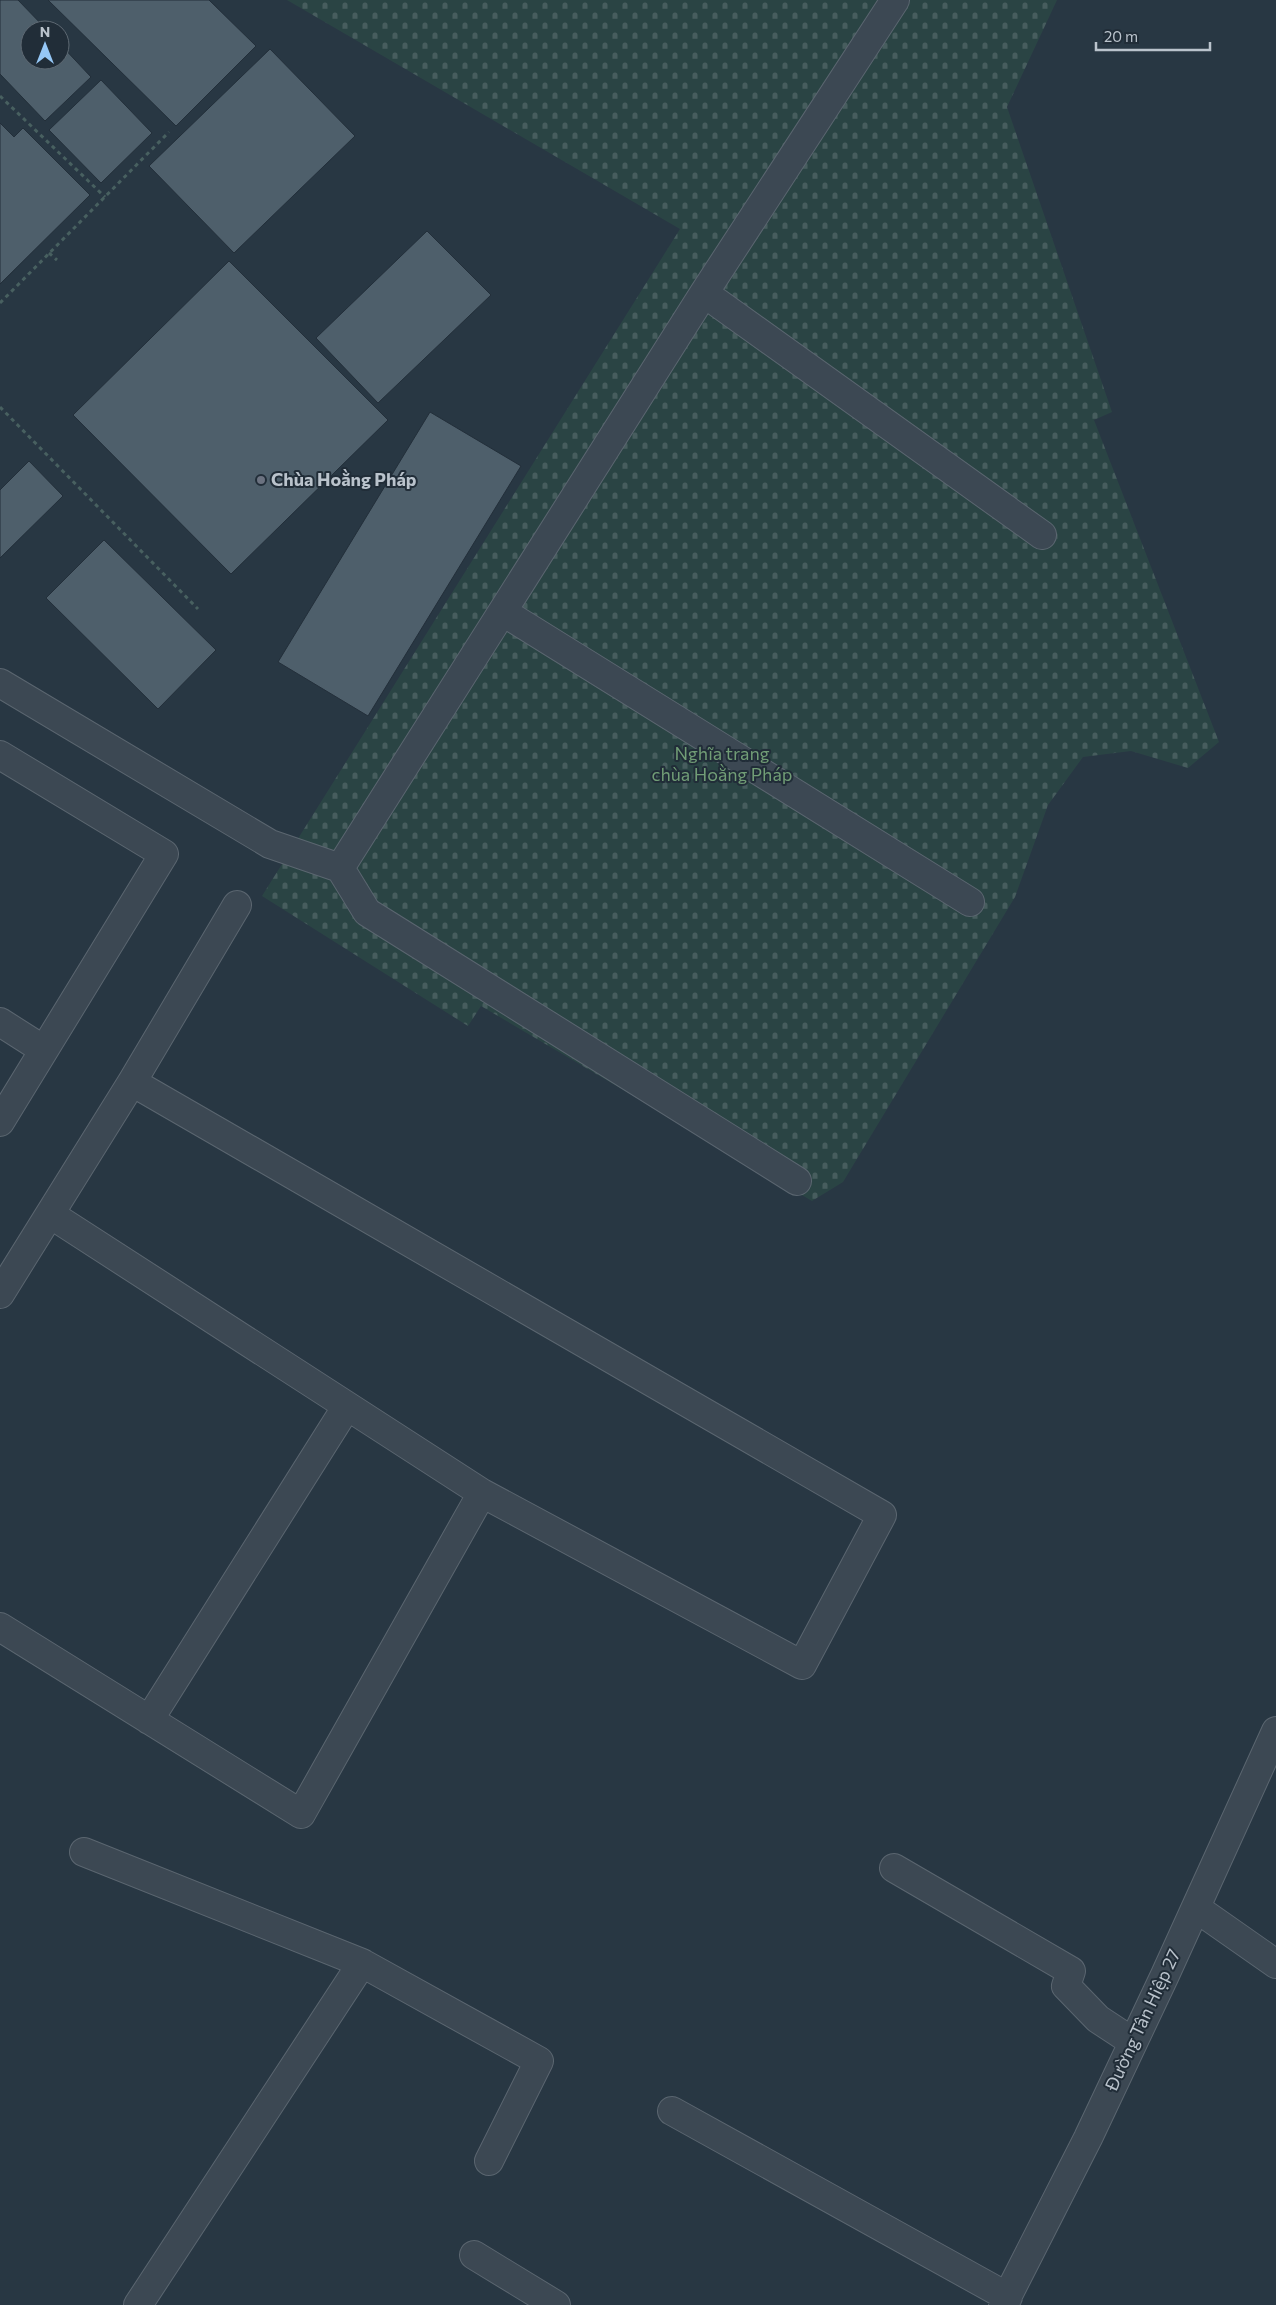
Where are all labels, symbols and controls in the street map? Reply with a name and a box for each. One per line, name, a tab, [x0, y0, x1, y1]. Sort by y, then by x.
north arrow	[20, 20, 70, 70]
scale bar	[1096, 20, 1210, 52]
text: N	[40, 23, 50, 40]
text: 20 m	[1104, 27, 1138, 45]
place label: Chùa Hoằng Pháp	[271, 468, 417, 490]
marker: Chùa Hoằng Pháp	[255, 474, 267, 486]
park label: Nghĩa trang chùa Hoằng Pháp	[652, 742, 792, 785]
street label: Đường Tân Hiệp 27	[1099, 1945, 1185, 2095]

